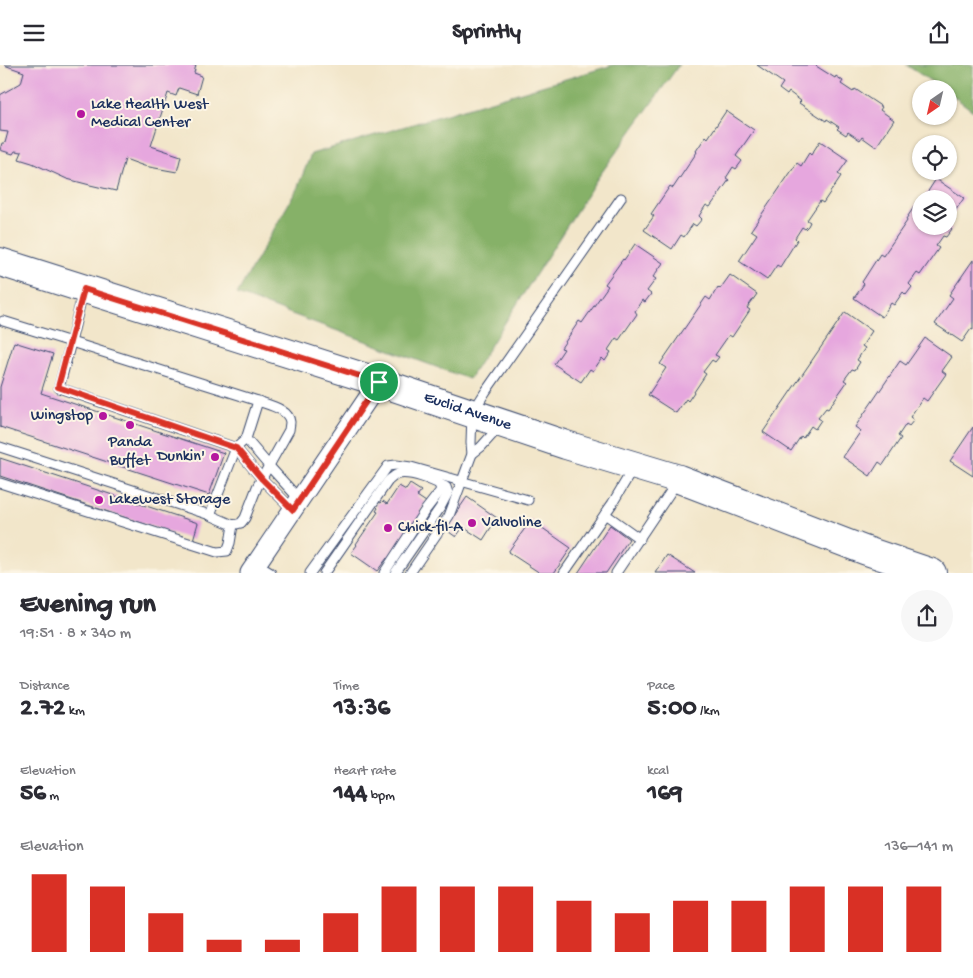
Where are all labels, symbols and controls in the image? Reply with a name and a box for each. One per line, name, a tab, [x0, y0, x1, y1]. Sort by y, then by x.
icon: menu	[20, 19, 48, 47]
icon: share	[925, 19, 953, 47]
text: Sprintly	[452, 20, 521, 46]
north arrow	[912, 80, 958, 125]
map controls	[912, 80, 957, 235]
place label: Lake Health West Medical Center	[91, 96, 209, 133]
marker: Lake Health West Medical Center	[75, 108, 87, 120]
button: locate	[912, 135, 957, 180]
button: layers	[912, 190, 957, 235]
pin	[358, 361, 400, 403]
icon: arrive	[365, 368, 393, 396]
street label: Euclid Avenue	[421, 388, 515, 436]
place label: Wingstop	[31, 407, 93, 426]
marker: Wingstop	[97, 410, 109, 422]
marker: Panda Buffet	[124, 419, 136, 431]
place label: Panda Buffet	[107, 434, 153, 471]
place label: Dunkin'	[156, 448, 205, 467]
marker: Dunkin'	[209, 451, 221, 463]
place label: Lakewest Storage	[109, 491, 231, 510]
marker: Lakewest Storage	[93, 494, 105, 506]
place label: Valvoline	[481, 514, 542, 533]
marker: Valvoline	[466, 517, 478, 529]
place label: Chick-fil-A	[398, 519, 464, 538]
marker: Chick-fil-A	[382, 522, 394, 534]
text: Evening run	[20, 589, 156, 622]
button: share	[901, 590, 953, 642]
text: 19:51 · 8 × 340 m	[20, 625, 131, 644]
text: Distance	[20, 678, 69, 695]
text: Time	[334, 678, 359, 695]
text: Pace	[647, 678, 675, 695]
text: 2.72	[20, 695, 65, 724]
text: 13:36	[334, 695, 390, 724]
text: 5:00	[647, 695, 697, 724]
text: km	[65, 703, 85, 720]
text: /km	[697, 703, 720, 720]
text: Elevation	[20, 763, 76, 780]
text: Heart rate	[334, 763, 396, 780]
text: kcal	[647, 763, 669, 780]
text: 56	[20, 780, 46, 809]
text: 144	[334, 780, 367, 809]
text: 169	[647, 780, 683, 809]
text: m	[46, 788, 59, 805]
text: bpm	[367, 788, 395, 805]
text: Elevation	[20, 838, 84, 857]
text: 136–141 m	[885, 838, 953, 857]

